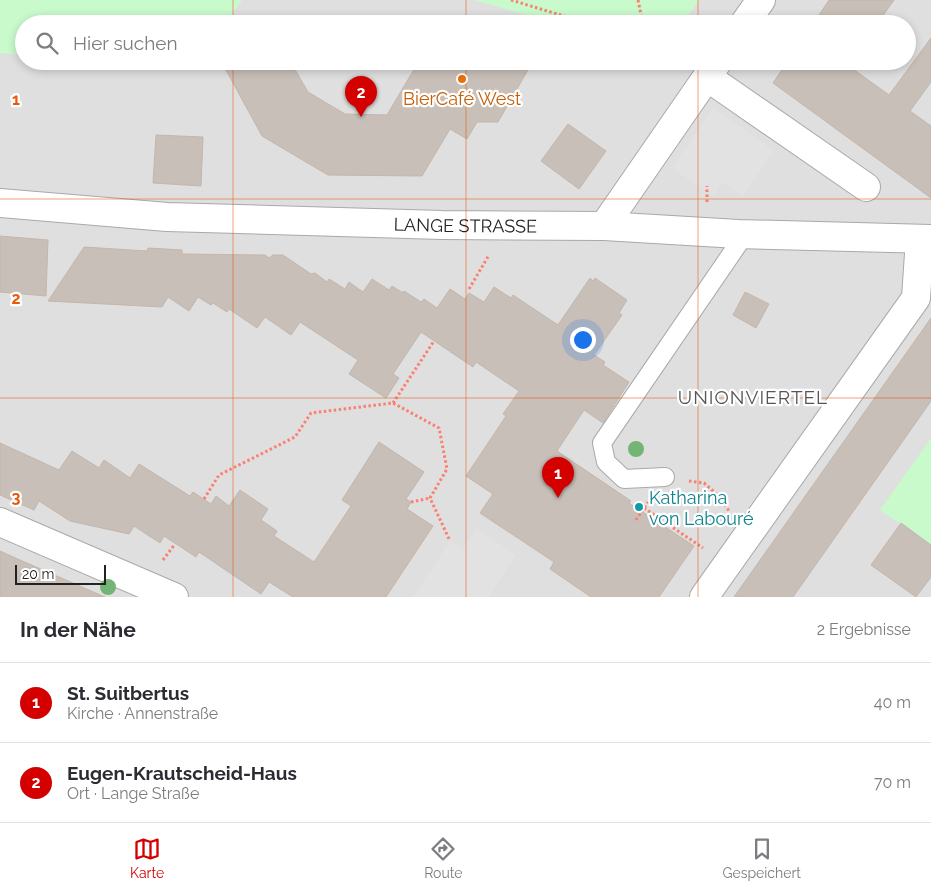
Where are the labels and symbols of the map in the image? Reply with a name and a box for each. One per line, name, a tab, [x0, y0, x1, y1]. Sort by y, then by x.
marker: BierCafé West	[456, 73, 468, 85]
pin: 2	[345, 76, 377, 117]
place label: BierCafé West	[403, 88, 521, 109]
text: 1	[12, 90, 20, 109]
street label: LANGE STRASSE	[393, 213, 537, 236]
text: 2	[11, 289, 21, 308]
your location	[570, 327, 596, 353]
district label: UNIONVIERTEL	[678, 386, 828, 408]
pin: 1	[542, 457, 574, 498]
place label: Katharina von Labouré	[649, 487, 754, 529]
text: 3	[12, 488, 21, 507]
marker: Katharina von Labouré	[633, 501, 645, 513]
scale bar	[15, 562, 106, 585]

